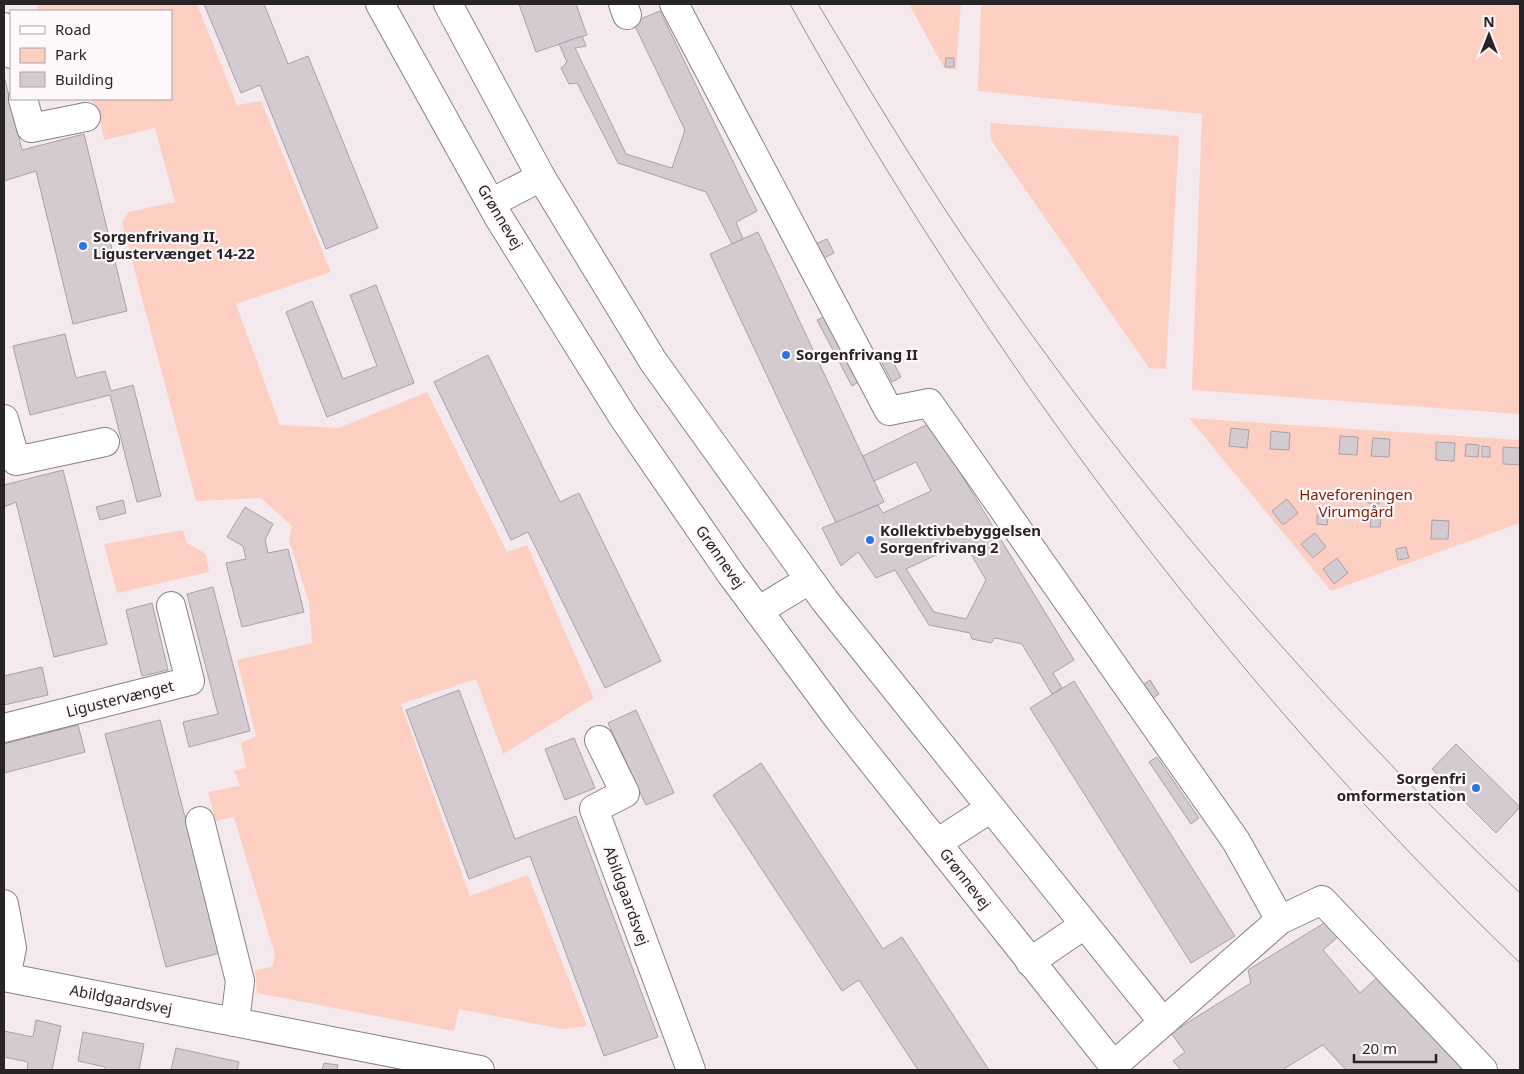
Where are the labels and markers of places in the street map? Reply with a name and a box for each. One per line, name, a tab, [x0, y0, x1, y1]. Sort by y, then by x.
place label: Sorgenfrivang II, Ligustervænget 14-22	[93, 226, 255, 263]
marker: Sorgenfrivang II, Ligustervænget 14-22	[77, 240, 89, 252]
place label: Sorgenfrivang II	[796, 344, 918, 364]
marker: Sorgenfrivang II	[780, 349, 792, 361]
place label: Kollektivbebyggelsen Sorgenfrivang 2	[880, 520, 1041, 557]
marker: Kollektivbebyggelsen Sorgenfrivang 2	[864, 534, 876, 546]
place label: Sorgenfri omformerstation	[1337, 768, 1466, 805]
marker: Sorgenfri omformerstation	[1470, 782, 1482, 794]

